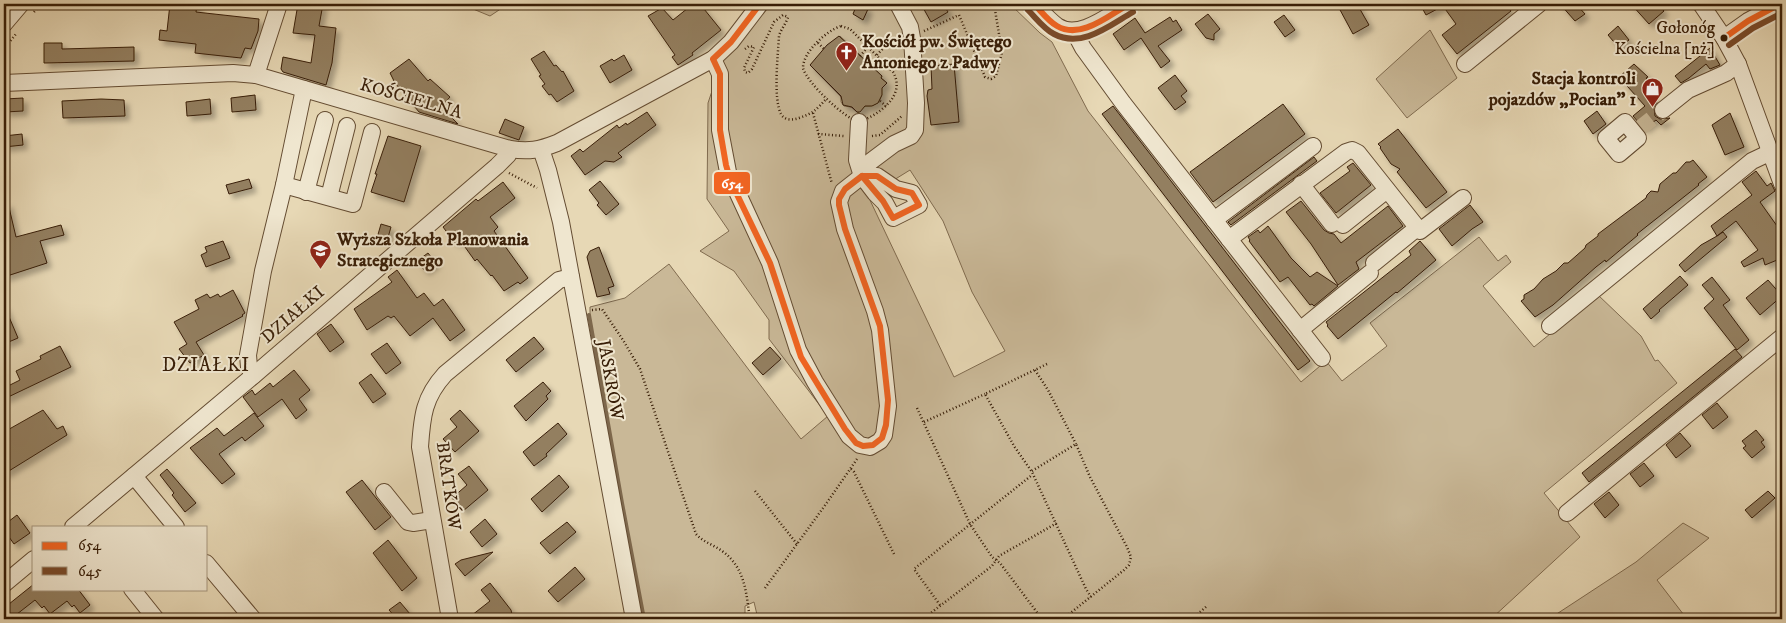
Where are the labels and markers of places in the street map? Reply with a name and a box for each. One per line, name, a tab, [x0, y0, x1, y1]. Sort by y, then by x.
place label: Gołonóg Kościelna [nż]	[1615, 17, 1716, 60]
place label: Kościół pw. Świętego Antoniego z Padwy	[861, 30, 1012, 74]
marker: Gołonóg Kościelna [nż]	[1719, 33, 1729, 43]
church icon: Kościół pw. Świętego Antoniego z Padwy	[834, 40, 858, 71]
place label: Stacja kontroli pojazdów „Pocian” 1	[1488, 68, 1636, 111]
shop icon: Stacja kontroli pojazdów „Pocian” 1	[1640, 77, 1664, 108]
place label: Wyższa Szkoła Planowania Strategicznego	[336, 229, 529, 272]
school or university icon: Wyższa Szkoła Planowania Strategicznego	[309, 238, 333, 269]

